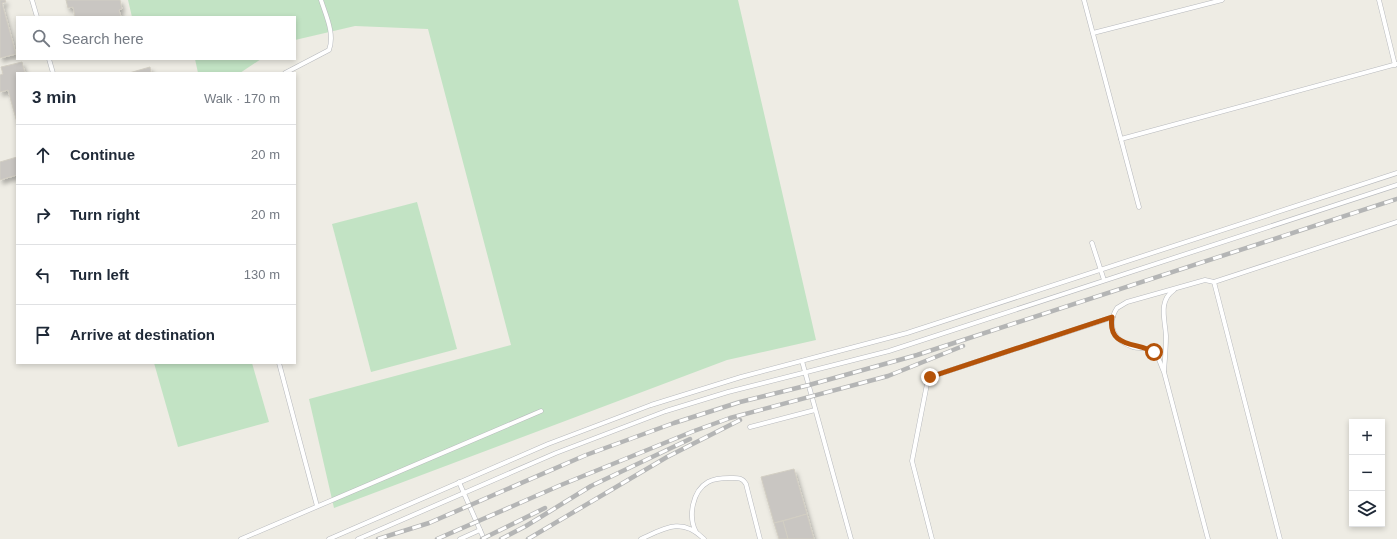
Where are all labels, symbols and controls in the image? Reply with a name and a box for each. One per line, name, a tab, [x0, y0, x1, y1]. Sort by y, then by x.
search box	[16, 16, 296, 60]
icon: search	[30, 27, 52, 49]
text: Search here	[62, 30, 144, 47]
text: 3 min	[32, 88, 76, 107]
text: Walk · 170 m	[204, 91, 280, 106]
icon: ahead	[32, 144, 54, 166]
text: Continue	[70, 146, 135, 163]
text: 20 m	[251, 147, 280, 162]
icon: right	[32, 204, 54, 226]
text: Turn right	[70, 206, 140, 223]
text: 20 m	[251, 207, 280, 222]
icon: left	[32, 264, 54, 286]
text: Turn left	[70, 266, 129, 283]
text: 130 m	[244, 267, 280, 282]
icon: arrive	[32, 324, 54, 346]
text: Arrive at destination	[70, 326, 215, 343]
route start	[1145, 343, 1163, 361]
route end	[921, 368, 939, 386]
map controls	[1349, 419, 1385, 527]
button: +	[1349, 419, 1385, 455]
button: −	[1349, 455, 1385, 491]
button: layers	[1349, 491, 1385, 527]

